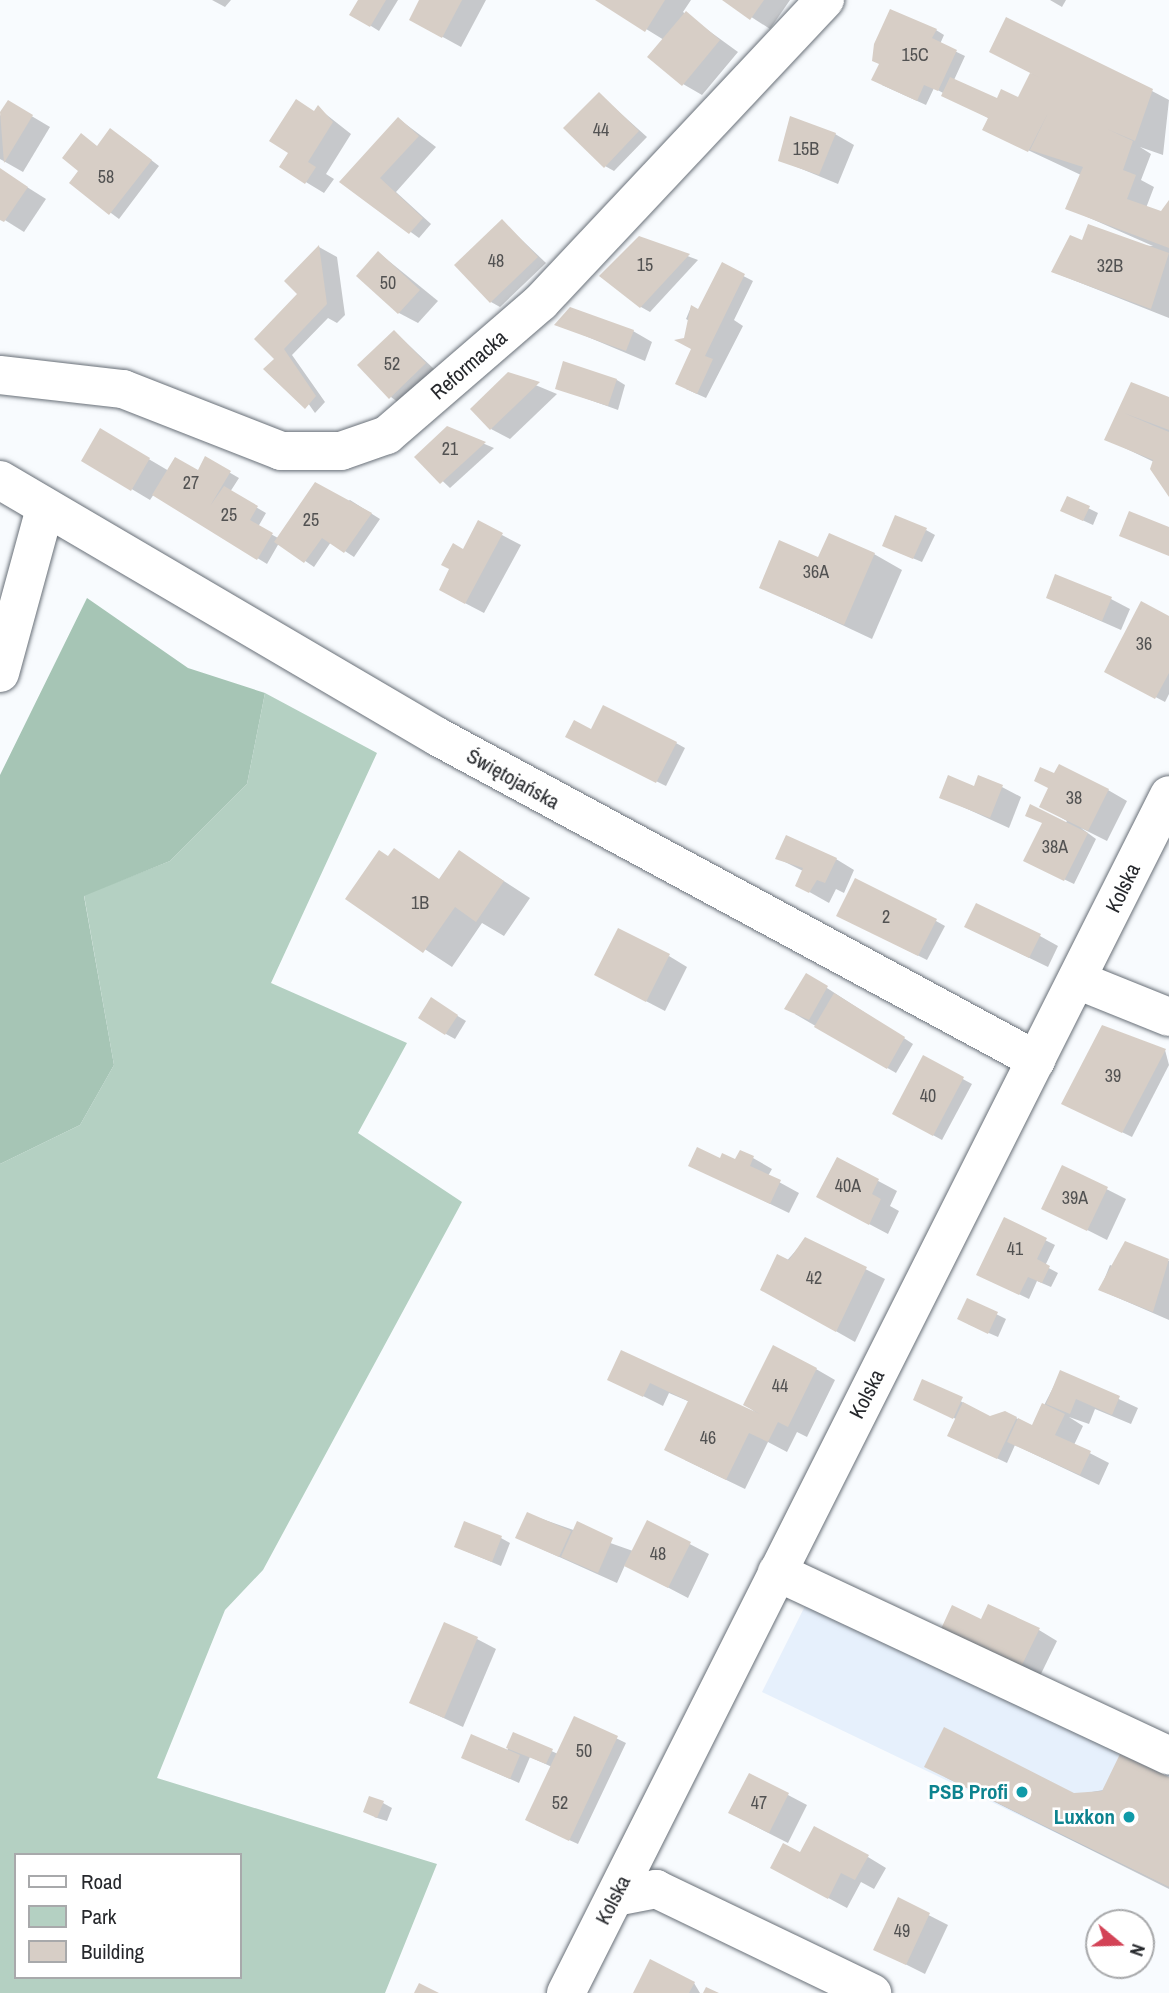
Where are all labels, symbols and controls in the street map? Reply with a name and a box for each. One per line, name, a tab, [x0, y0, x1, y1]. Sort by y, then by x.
house number: 15C	[901, 44, 929, 66]
house number: 44	[593, 119, 609, 141]
house number: 15B	[793, 138, 819, 160]
house number: 58	[98, 166, 114, 188]
house number: 48	[488, 250, 504, 272]
house number: 15	[637, 254, 653, 276]
house number: 32B	[1097, 255, 1123, 277]
house number: 50	[380, 272, 396, 294]
street label: Reformacka	[426, 325, 512, 405]
house number: 52	[384, 353, 400, 375]
house number: 21	[442, 438, 458, 460]
house number: 27	[183, 472, 199, 494]
house number: 25	[221, 504, 237, 526]
house number: 25	[303, 509, 319, 531]
house number: 36A	[803, 561, 829, 583]
house number: 36	[1136, 633, 1152, 655]
street label: Świętojańska	[462, 743, 564, 815]
house number: 38	[1066, 787, 1082, 809]
house number: 38A	[1042, 836, 1068, 858]
street label: Kolska	[1100, 859, 1146, 917]
house number: 1B	[411, 892, 429, 914]
house number: 2	[882, 906, 890, 928]
house number: 39	[1105, 1065, 1121, 1087]
house number: 40	[920, 1085, 936, 1107]
house number: 40A	[835, 1175, 861, 1197]
house number: 39A	[1062, 1187, 1088, 1209]
house number: 41	[1007, 1238, 1023, 1260]
house number: 42	[806, 1267, 822, 1289]
street label: Kolska	[844, 1365, 890, 1423]
house number: 44	[772, 1375, 788, 1397]
house number: 46	[700, 1427, 716, 1449]
house number: 48	[650, 1543, 666, 1565]
house number: 50	[576, 1740, 592, 1762]
place label: PSB Profi	[929, 1779, 1008, 1805]
marker: PSB Profi	[1014, 1784, 1030, 1800]
house number: 52	[552, 1792, 568, 1814]
house number: 47	[751, 1792, 767, 1814]
place label: Luxkon	[1054, 1804, 1115, 1830]
marker: Luxkon	[1121, 1809, 1137, 1825]
legend	[14, 1853, 242, 1979]
text: Road	[81, 1867, 122, 1896]
street label: Kolska	[590, 1871, 636, 1929]
text: Park	[81, 1902, 116, 1931]
north arrow	[1085, 1909, 1155, 1979]
house number: 49	[894, 1920, 910, 1942]
text: Building	[81, 1937, 144, 1966]
text: N	[1124, 1941, 1152, 1960]

